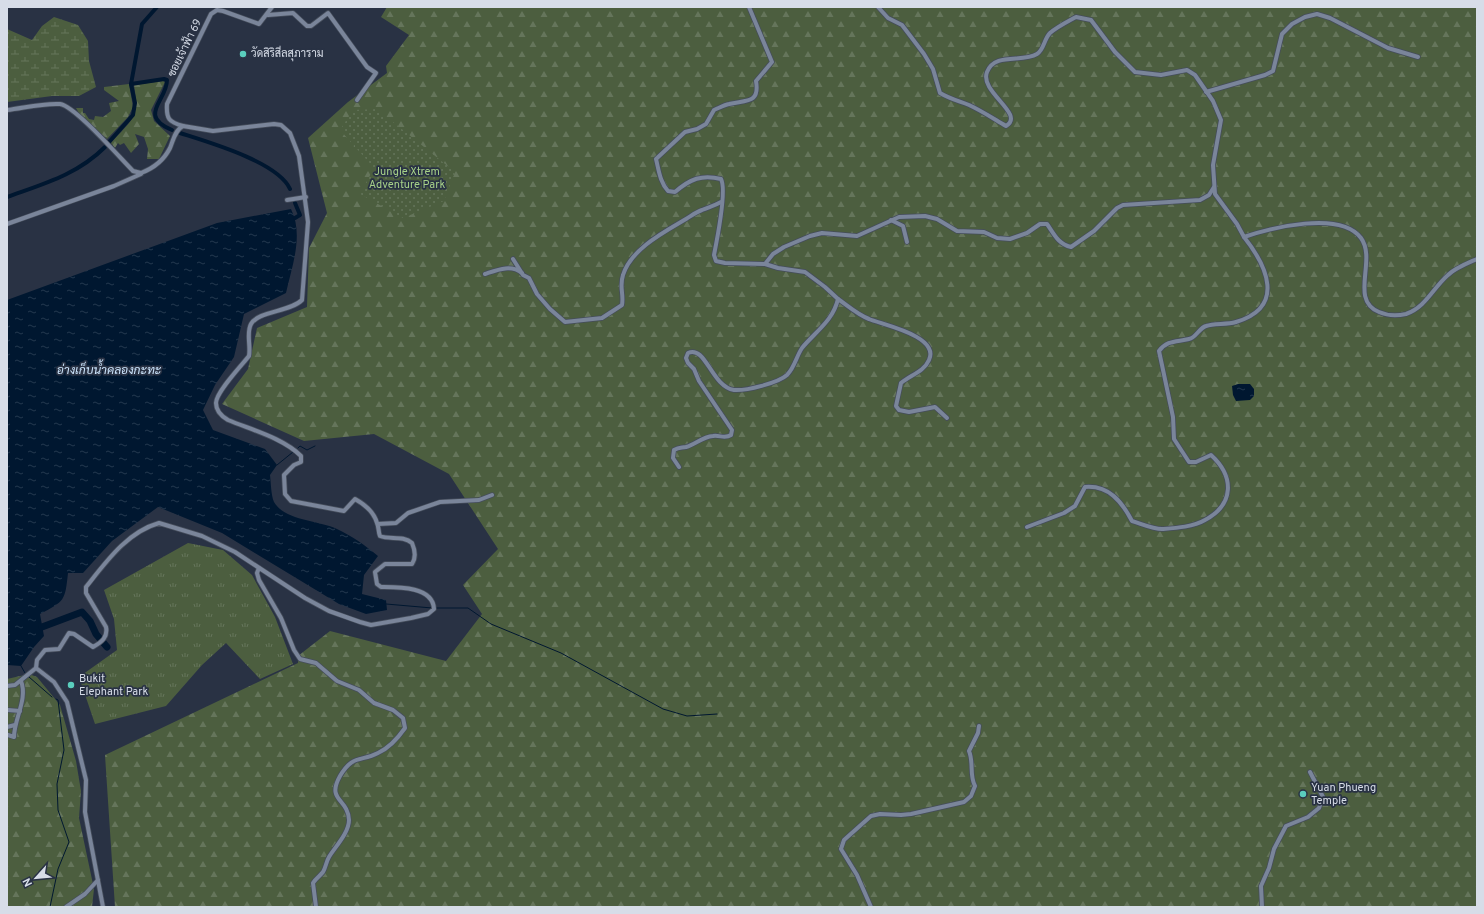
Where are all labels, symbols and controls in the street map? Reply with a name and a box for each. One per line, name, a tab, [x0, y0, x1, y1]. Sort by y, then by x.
street label: ซอยเจ้าฟ้า 69	[164, 16, 205, 79]
place label: วัดสิริสีลสุภาราม	[251, 45, 324, 62]
marker: วัดสิริสีลสุภาราม	[238, 49, 248, 59]
park label: Jungle Xtrem Adventure Park	[369, 165, 445, 192]
water label: อ่างเก็บน้ำคลองกะทะ	[57, 359, 162, 379]
place label: Bukit Elephant Park	[79, 672, 149, 699]
marker: Bukit Elephant Park	[66, 680, 76, 690]
place label: Yuan Phueng Temple	[1311, 781, 1376, 808]
marker: Yuan Phueng Temple	[1298, 789, 1308, 799]
north arrow	[16, 858, 56, 898]
text: N	[20, 875, 36, 889]

